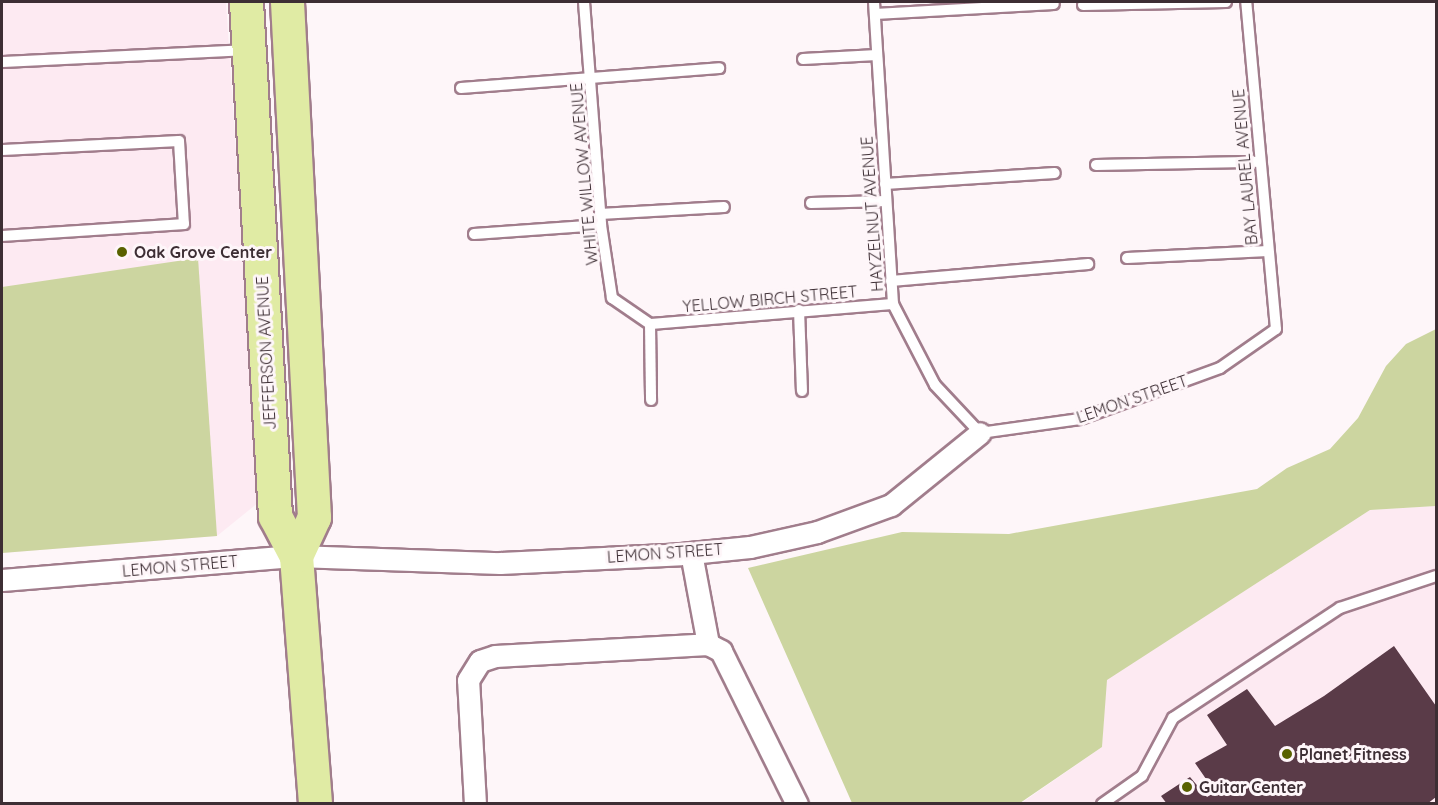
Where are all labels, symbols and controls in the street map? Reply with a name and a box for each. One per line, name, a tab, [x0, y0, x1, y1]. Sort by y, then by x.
street label: WHITE WILLOW AVENUE	[566, 82, 602, 266]
street label: BAY LAUREL AVENUE	[1229, 88, 1261, 246]
street label: HAYZELNUT AVENUE	[857, 136, 887, 292]
place label: Oak Grove Center	[134, 242, 272, 262]
marker: Oak Grove Center	[115, 245, 129, 259]
street label: JEFFERSON AVENUE	[252, 276, 280, 430]
street label: YELLOW BIRCH STREET	[682, 282, 858, 316]
street label: LEMON STREET	[1074, 371, 1190, 427]
street label: LEMON STREET	[606, 539, 724, 567]
street label: LEMON STREET	[121, 551, 239, 581]
place label: Planet Fitness	[1299, 744, 1407, 764]
marker: Planet Fitness	[1280, 747, 1294, 761]
place label: Guitar Center	[1199, 777, 1303, 797]
marker: Guitar Center	[1180, 780, 1194, 794]

